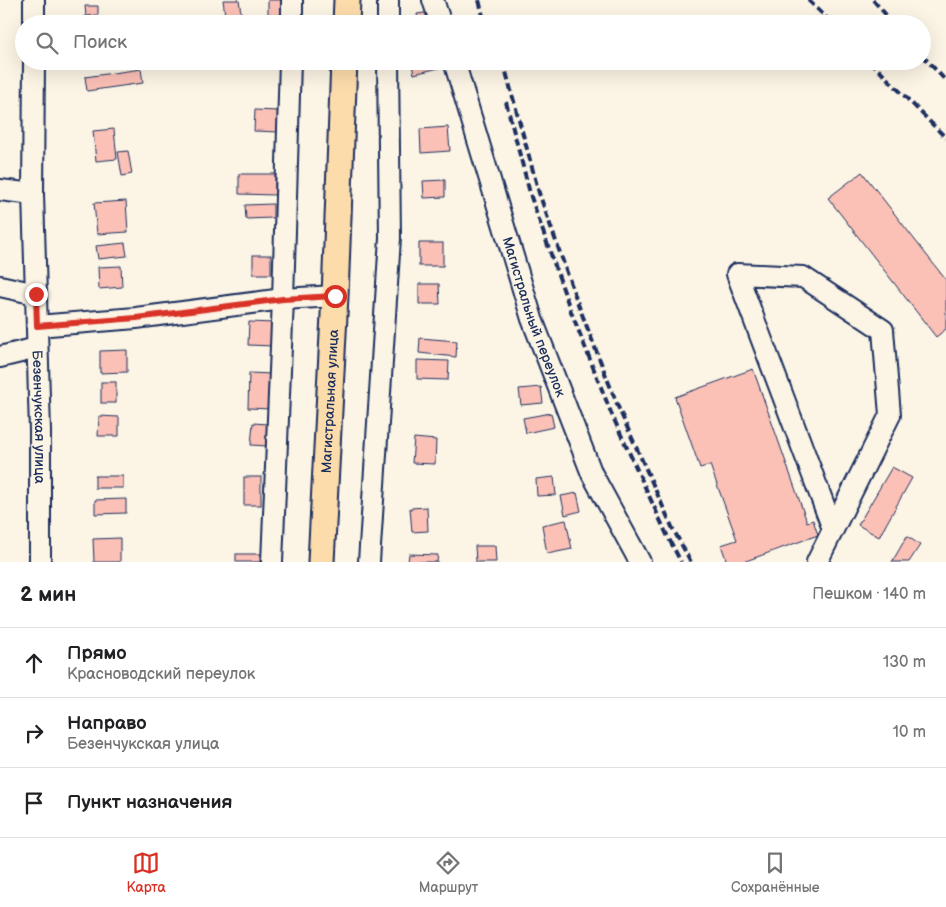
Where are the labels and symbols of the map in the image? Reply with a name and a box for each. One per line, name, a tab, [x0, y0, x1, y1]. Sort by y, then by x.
street label: Магистральный переулок	[499, 234, 570, 400]
route end	[25, 283, 48, 306]
route start	[324, 285, 347, 308]
street label: Магистральная улица	[317, 328, 342, 474]
street label: Безенчукская улица	[29, 350, 49, 484]

